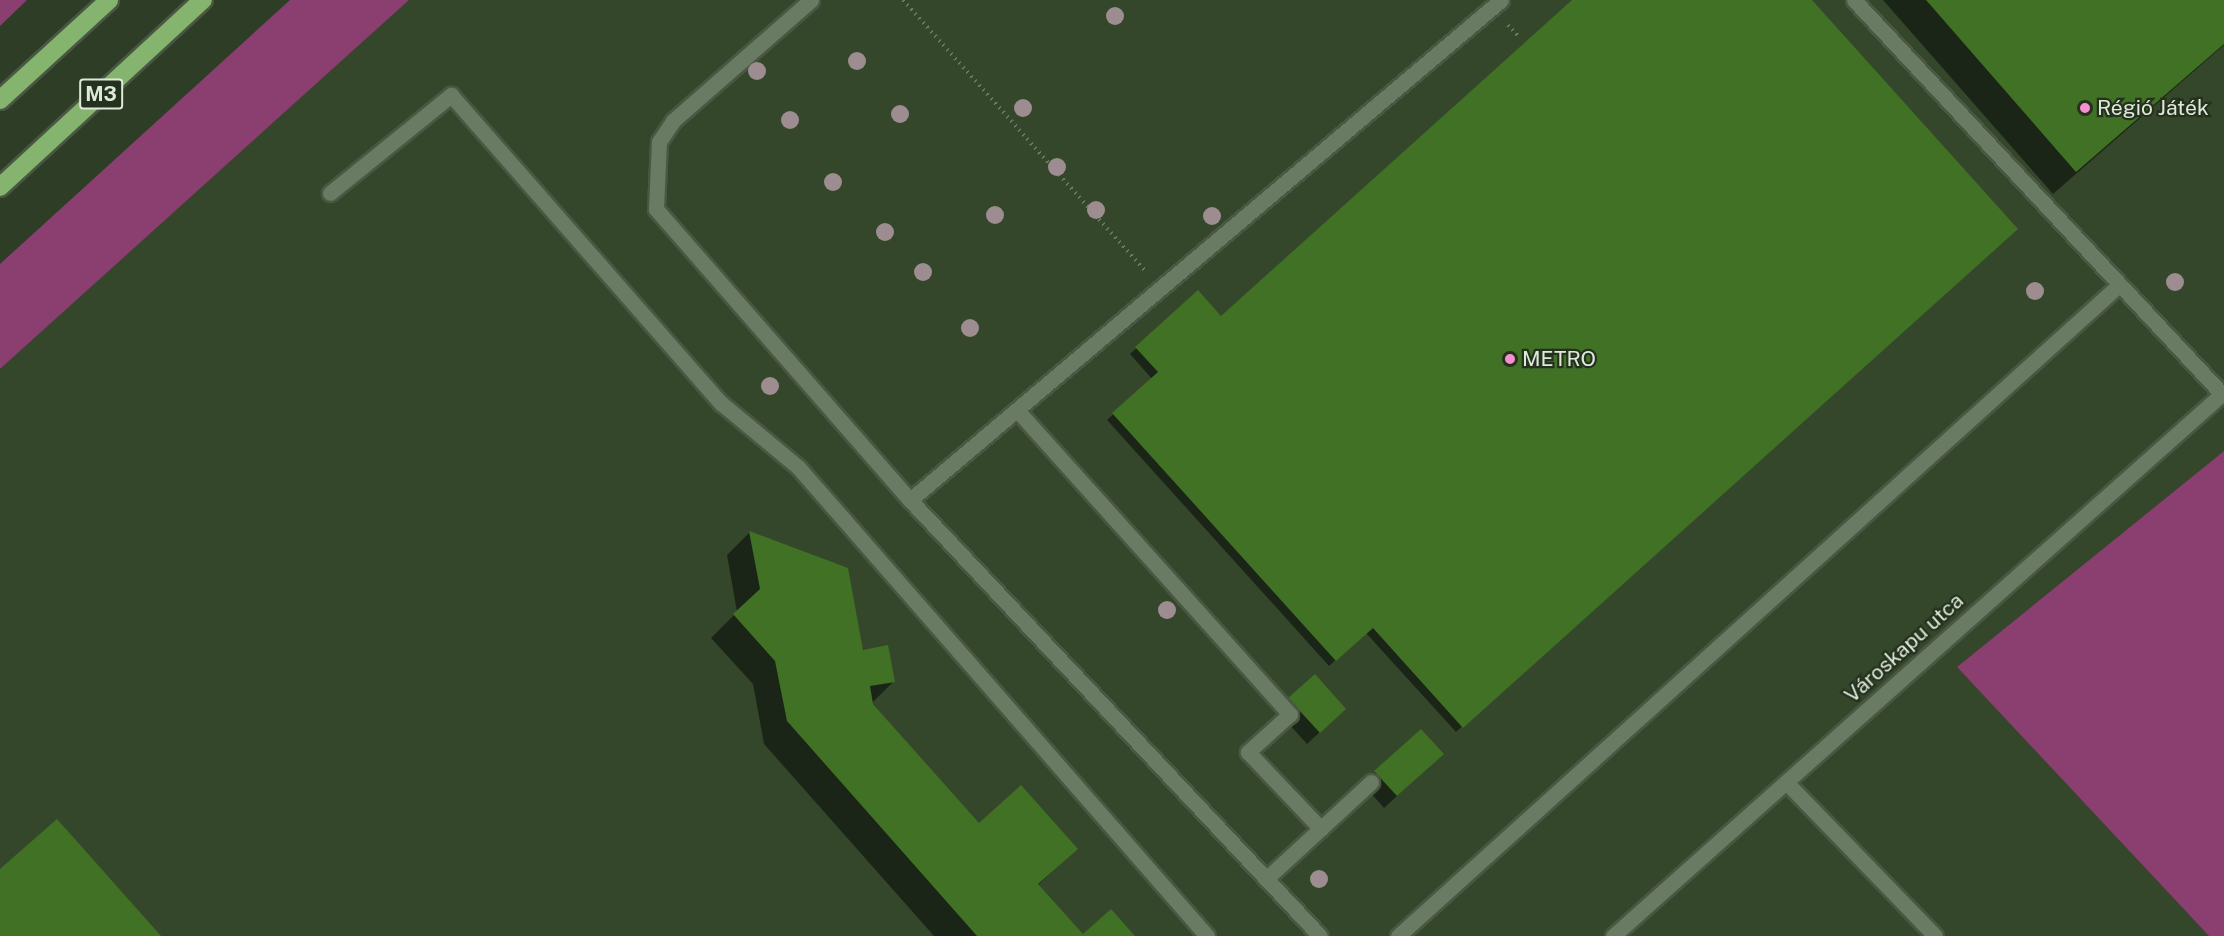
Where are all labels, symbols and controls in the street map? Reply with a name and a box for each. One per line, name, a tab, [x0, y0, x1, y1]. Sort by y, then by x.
road number: M3	[78, 77, 124, 111]
place label: Régió Játék	[2097, 95, 2209, 121]
marker: Régió Játék	[2078, 101, 2092, 115]
place label: METRO	[1522, 346, 1596, 372]
marker: METRO	[1503, 352, 1517, 366]
street label: Városkapu utca	[1839, 588, 1969, 708]

